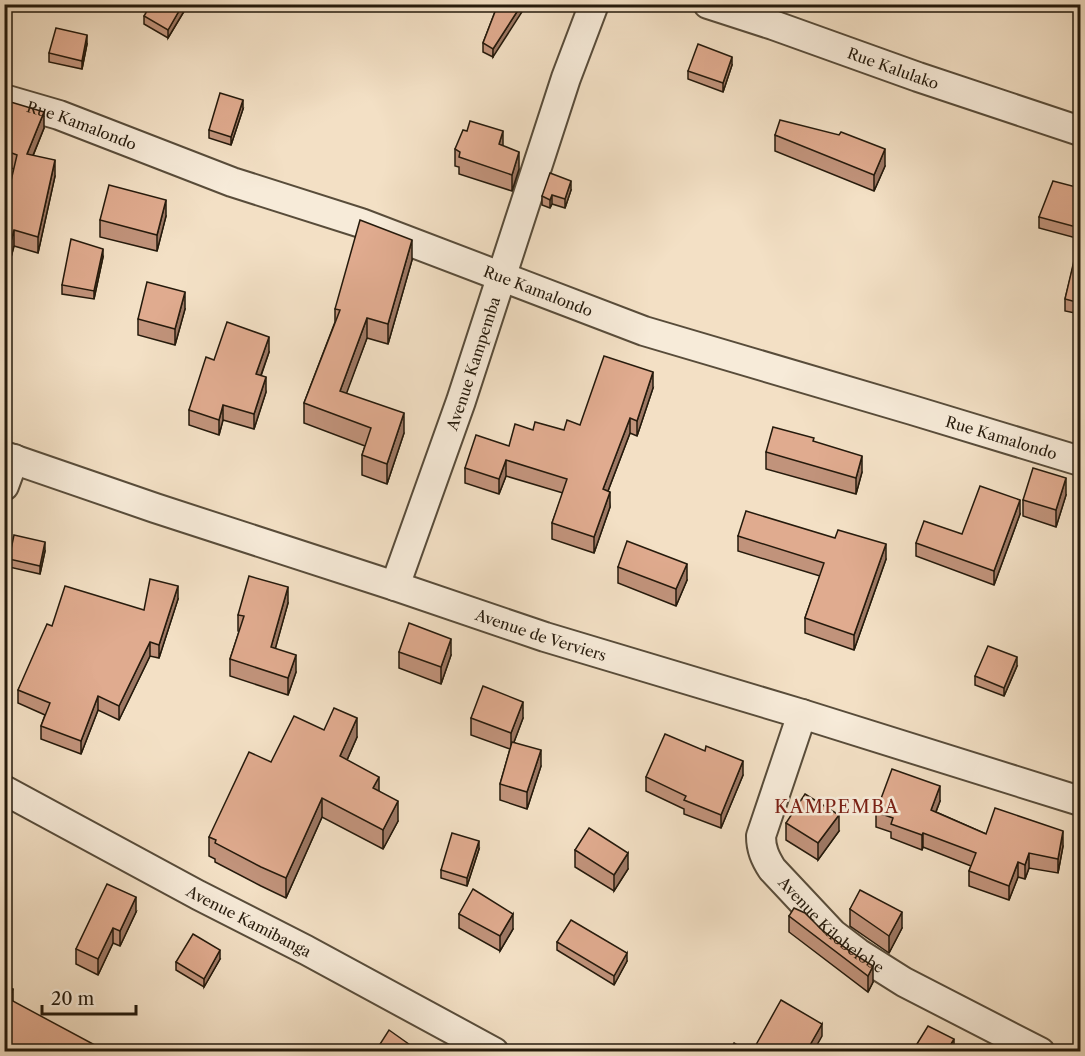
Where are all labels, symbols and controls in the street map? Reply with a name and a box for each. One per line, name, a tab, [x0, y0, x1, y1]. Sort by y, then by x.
street label: Rue Kalulako	[845, 43, 941, 93]
street label: Rue Kamalondo	[25, 97, 139, 154]
street label: Rue Kamalondo	[481, 261, 596, 320]
street label: Avenue Kampemba	[442, 294, 504, 434]
street label: Rue Kamalondo	[943, 411, 1060, 463]
street label: Avenue de Verviers	[472, 604, 609, 664]
district label: KAMPEMBA	[774, 796, 900, 818]
street label: Avenue Kilobelobe	[774, 872, 888, 977]
street label: Avenue Kamibanga	[183, 881, 315, 961]
scale bar	[42, 978, 136, 1016]
text: 20 m	[51, 988, 95, 1010]

